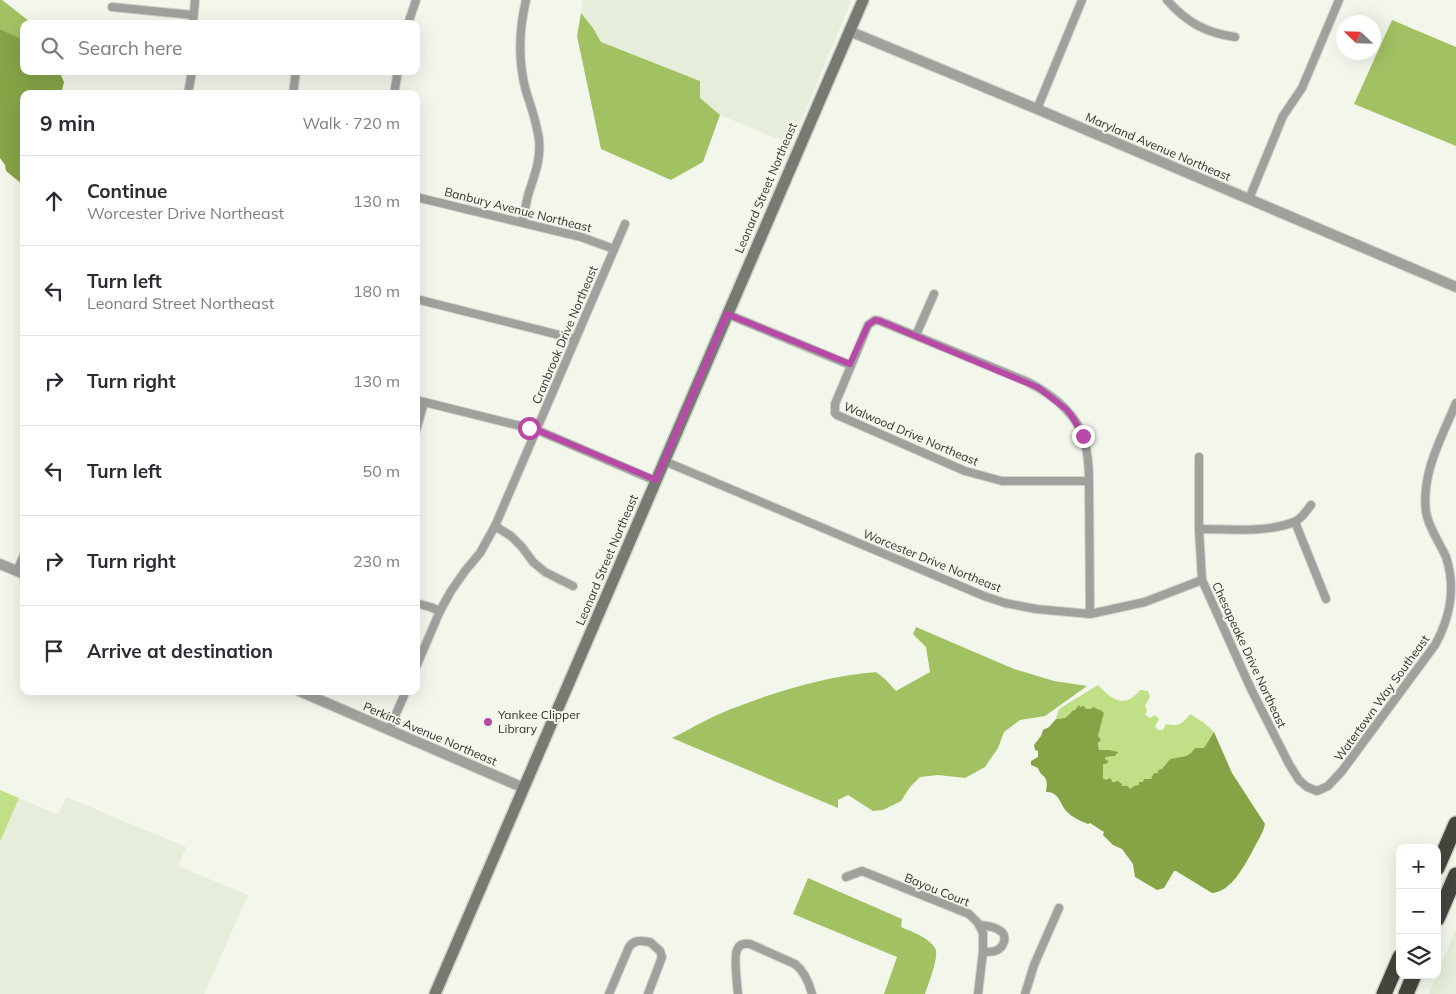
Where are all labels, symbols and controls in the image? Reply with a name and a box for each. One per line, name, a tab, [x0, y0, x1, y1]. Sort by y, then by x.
north arrow	[1336, 15, 1381, 60]
search box	[20, 20, 420, 75]
icon: search	[38, 34, 66, 62]
text: Search here	[78, 36, 182, 60]
street label: Maryland Avenue Northeast	[1083, 109, 1233, 184]
text: 9 min	[40, 110, 95, 136]
text: Walk · 720 m	[302, 113, 400, 133]
street label: Leonard Street Northeast	[731, 120, 800, 255]
text: Continue	[87, 179, 167, 203]
street label: Banbury Avenue Northeast	[443, 184, 593, 235]
icon: ahead	[40, 187, 68, 215]
text: 130 m	[353, 191, 400, 211]
text: Worcester Drive Northeast	[87, 203, 284, 223]
street label: Cranbrook Drive Northeast	[529, 263, 601, 406]
text: Turn left	[87, 269, 162, 293]
icon: left	[40, 277, 68, 305]
text: 180 m	[353, 281, 400, 301]
text: Leonard Street Northeast	[87, 293, 274, 313]
icon: right	[40, 367, 68, 395]
text: Turn right	[87, 369, 176, 393]
text: 130 m	[353, 371, 400, 391]
street label: Walwood Drive Northeast	[842, 398, 981, 469]
route start	[518, 417, 541, 440]
route end	[1072, 425, 1095, 448]
icon: left	[40, 457, 68, 485]
text: Turn left	[87, 459, 162, 483]
text: 50 m	[363, 461, 400, 481]
street label: Leonard Street Northeast	[572, 492, 641, 627]
street label: Worcester Drive Northeast	[861, 526, 1004, 595]
icon: right	[40, 547, 68, 575]
text: Turn right	[87, 549, 176, 573]
text: 230 m	[353, 551, 400, 571]
street label: Chesapeake Drive Northeast	[1209, 579, 1290, 730]
street label: Watertown Way Southeast	[1331, 632, 1432, 764]
icon: arrive	[40, 637, 68, 665]
text: Arrive at destination	[87, 639, 273, 663]
street label: Perkins Avenue Northeast	[361, 698, 499, 769]
place label: Yankee Clipper Library	[497, 707, 581, 736]
marker: Yankee Clipper Library	[482, 716, 494, 728]
map controls	[1396, 844, 1441, 979]
button: +	[1396, 844, 1441, 889]
street label: Bayou Court	[902, 870, 972, 909]
button: −	[1396, 889, 1441, 934]
button: layers	[1396, 934, 1441, 979]

